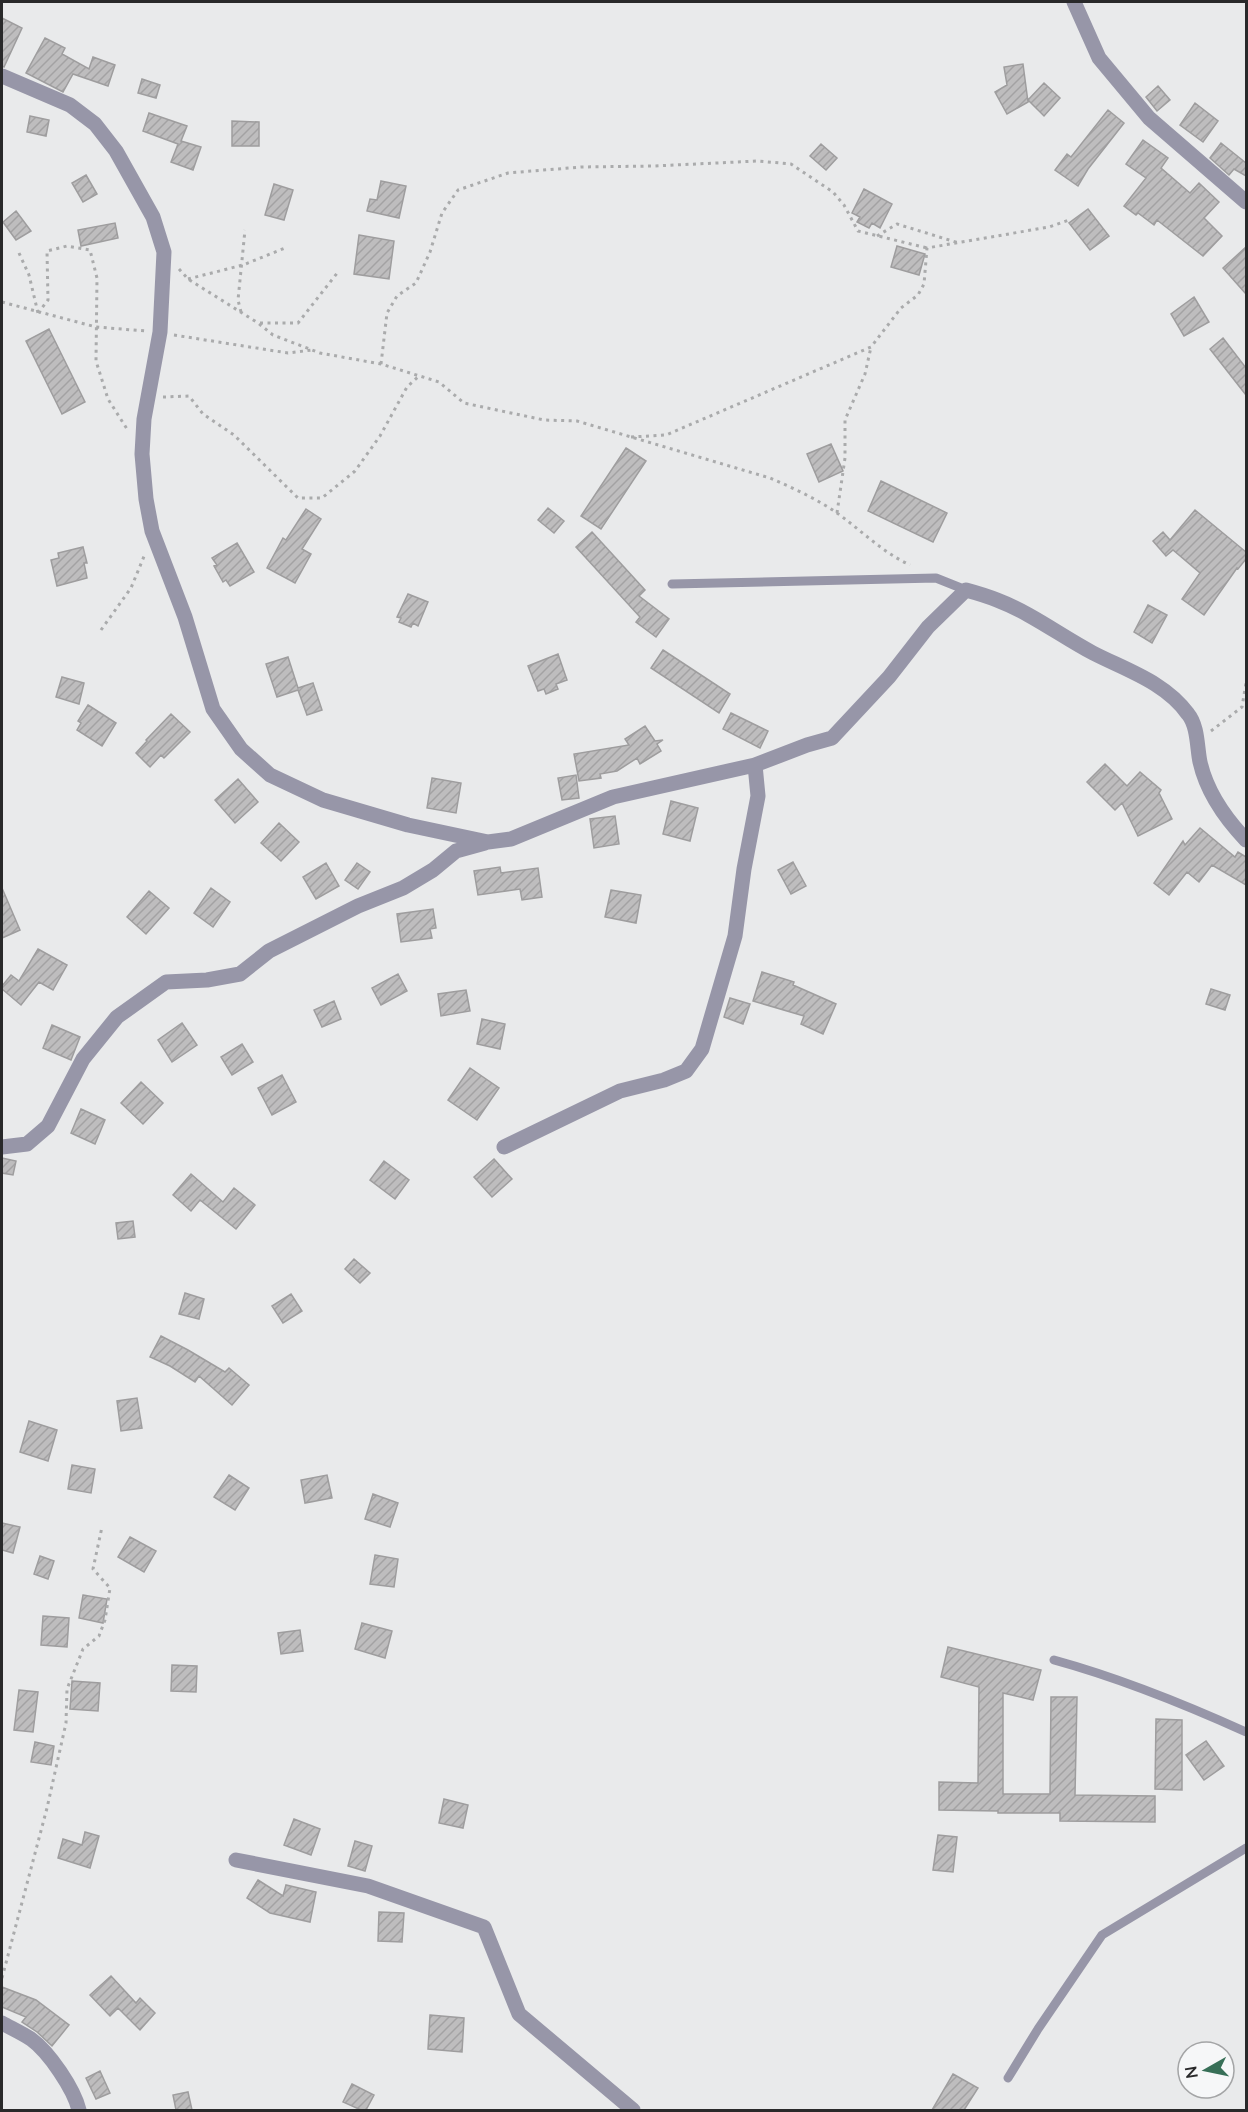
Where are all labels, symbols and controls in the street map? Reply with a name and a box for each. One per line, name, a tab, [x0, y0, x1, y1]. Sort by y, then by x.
north arrow	[1176, 2040, 1236, 2100]
text: N	[1180, 2065, 1201, 2080]

